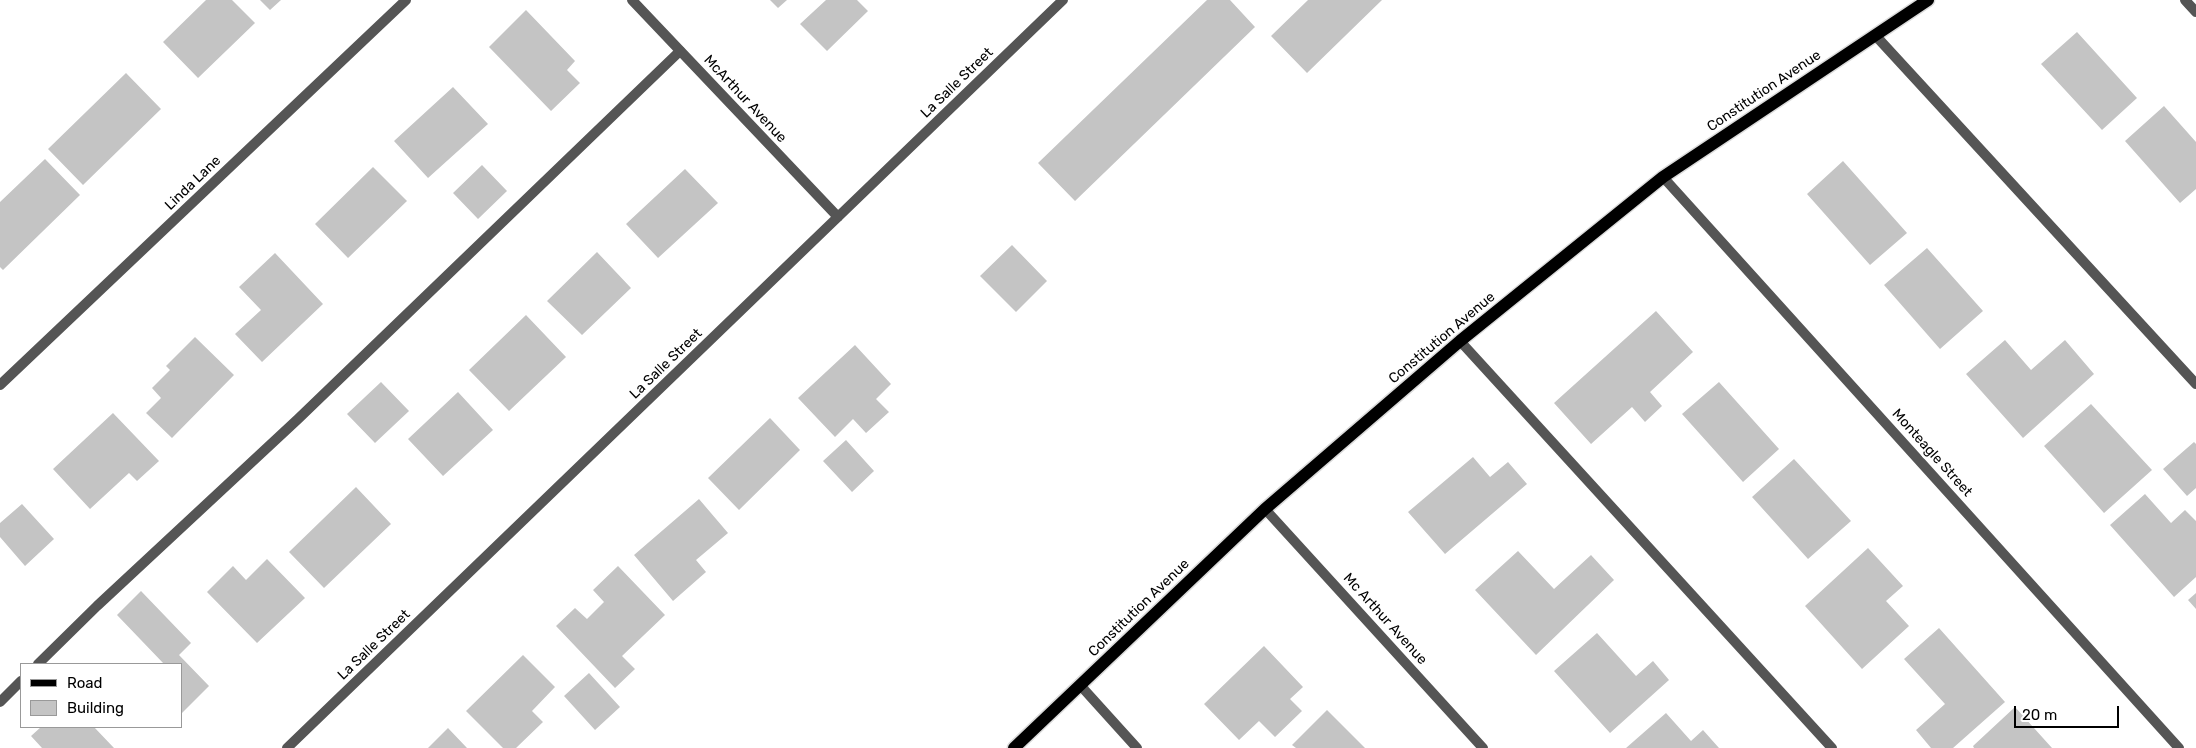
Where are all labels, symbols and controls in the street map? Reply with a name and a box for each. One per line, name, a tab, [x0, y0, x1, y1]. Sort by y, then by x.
street label: La Salle Street	[917, 44, 997, 122]
street label: Constitution Avenue	[1704, 47, 1824, 135]
street label: McArthur Avenue	[700, 52, 790, 146]
street label: Linda Lane	[162, 152, 224, 214]
street label: Constitution Avenue	[1385, 289, 1499, 387]
street label: La Salle Street	[626, 325, 706, 403]
street label: Monteagle Street	[1888, 406, 1976, 500]
street label: Constitution Avenue	[1085, 556, 1193, 660]
street label: Mc Arthur Avenue	[1340, 570, 1430, 668]
street label: La Salle Street	[334, 606, 414, 684]
legend	[20, 663, 182, 728]
text: Road	[67, 674, 103, 692]
scale bar	[2016, 696, 2121, 728]
text: Building	[67, 699, 124, 717]
text: 20 m	[2022, 706, 2057, 724]

